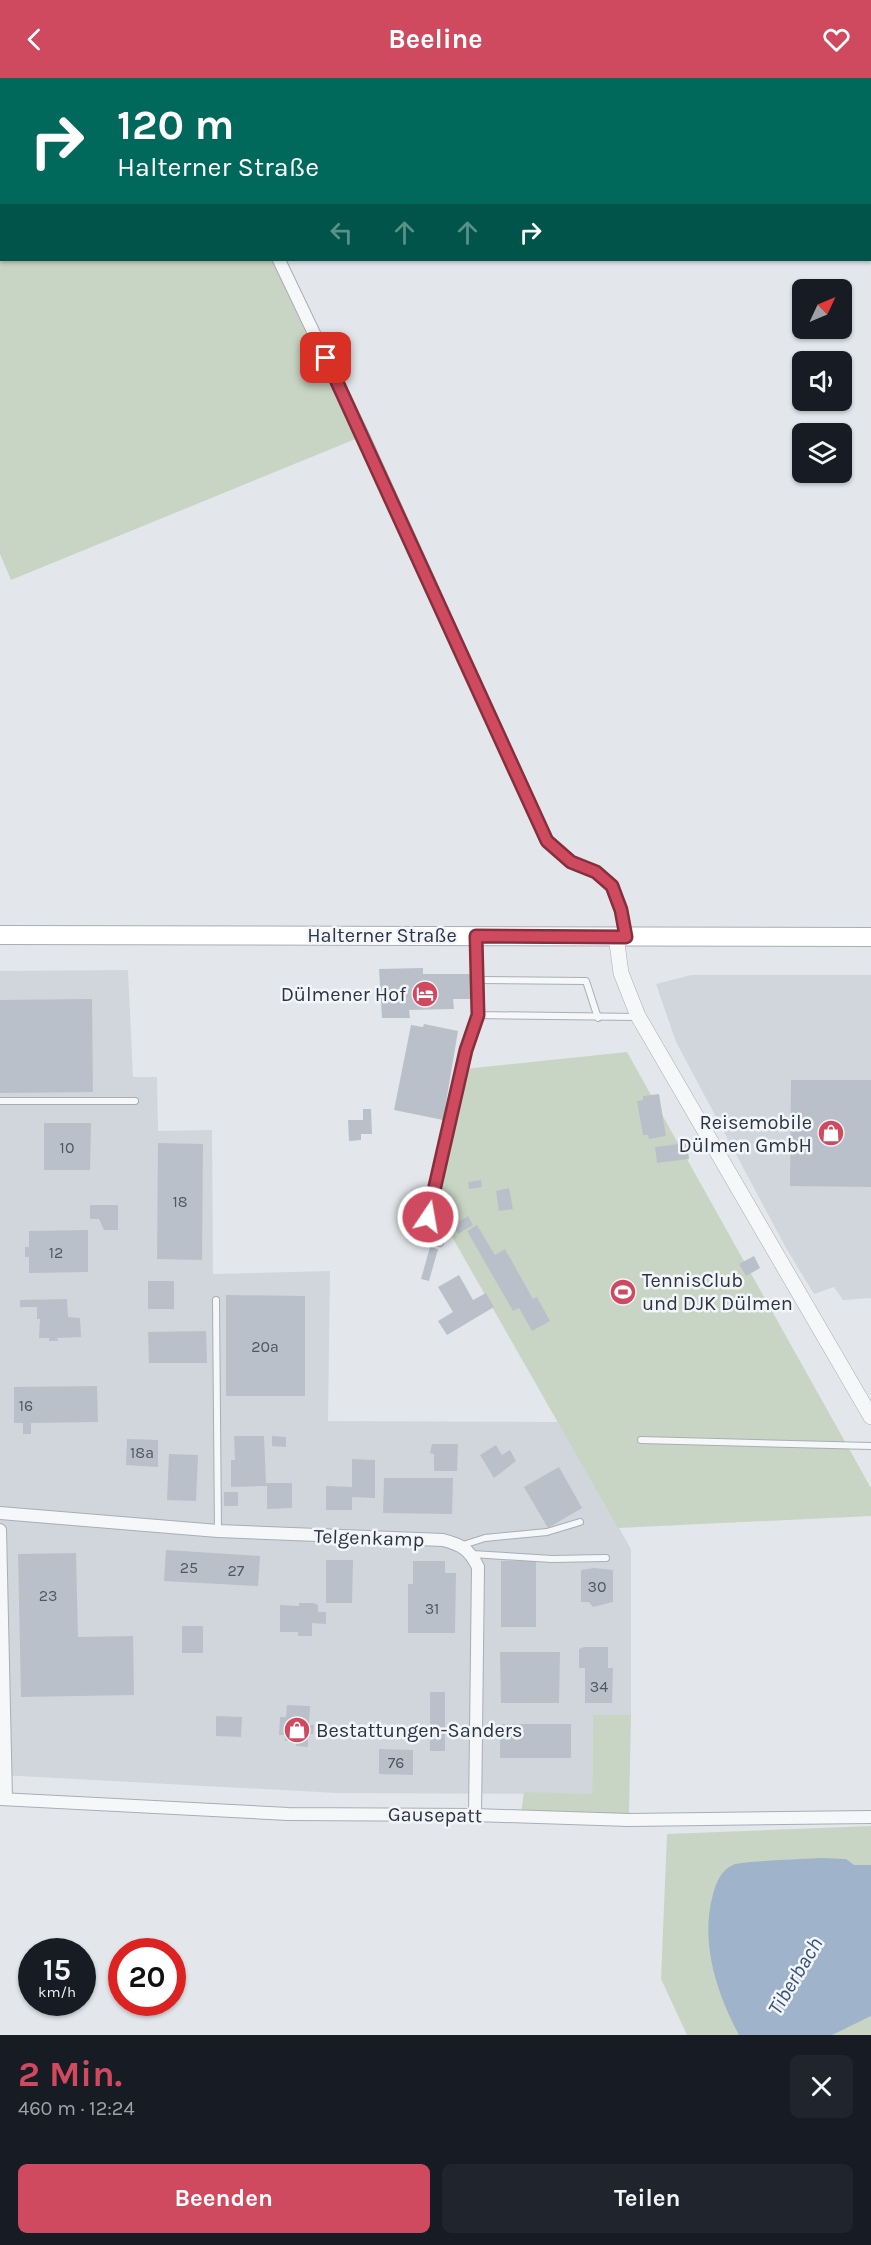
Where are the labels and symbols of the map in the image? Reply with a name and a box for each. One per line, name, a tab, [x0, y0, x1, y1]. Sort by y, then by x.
north arrow	[792, 279, 852, 339]
pin	[300, 332, 351, 383]
street label: Halterner Straße	[307, 924, 457, 947]
hotel icon: Dülmener Hof	[410, 979, 440, 1009]
place label: Dülmener Hof	[281, 983, 406, 1006]
place label: Reisemobile Dülmen GmbH	[678, 1111, 812, 1157]
shop icon: Reisemobile Dülmen GmbH	[816, 1118, 846, 1148]
house number: 10	[60, 1138, 74, 1157]
position arrow	[396, 1185, 460, 1249]
house number: 18	[172, 1192, 188, 1211]
house number: 12	[49, 1243, 63, 1262]
place label: TennisClub und DJK Dülmen	[642, 1269, 793, 1315]
sports icon: TennisClub und DJK Dülmen	[608, 1277, 638, 1307]
house number: 20a	[251, 1337, 279, 1356]
house number: 16	[19, 1396, 33, 1415]
house number: 18a	[130, 1443, 154, 1462]
street label: Telgenkamp	[313, 1525, 425, 1551]
house number: 25	[180, 1558, 198, 1577]
house number: 27	[228, 1561, 245, 1580]
house number: 30	[588, 1577, 606, 1596]
house number: 23	[39, 1586, 57, 1605]
house number: 31	[425, 1599, 439, 1618]
house number: 34	[590, 1677, 608, 1696]
shop icon: Bestattungen-Sanders	[282, 1715, 312, 1745]
place label: Bestattungen-Sanders	[316, 1719, 523, 1742]
house number: 76	[388, 1753, 404, 1772]
street label: Gausepatt	[388, 1803, 483, 1827]
water label: Tiberbach	[763, 1933, 827, 2019]
speed limit sign: 20	[108, 1938, 186, 2016]

